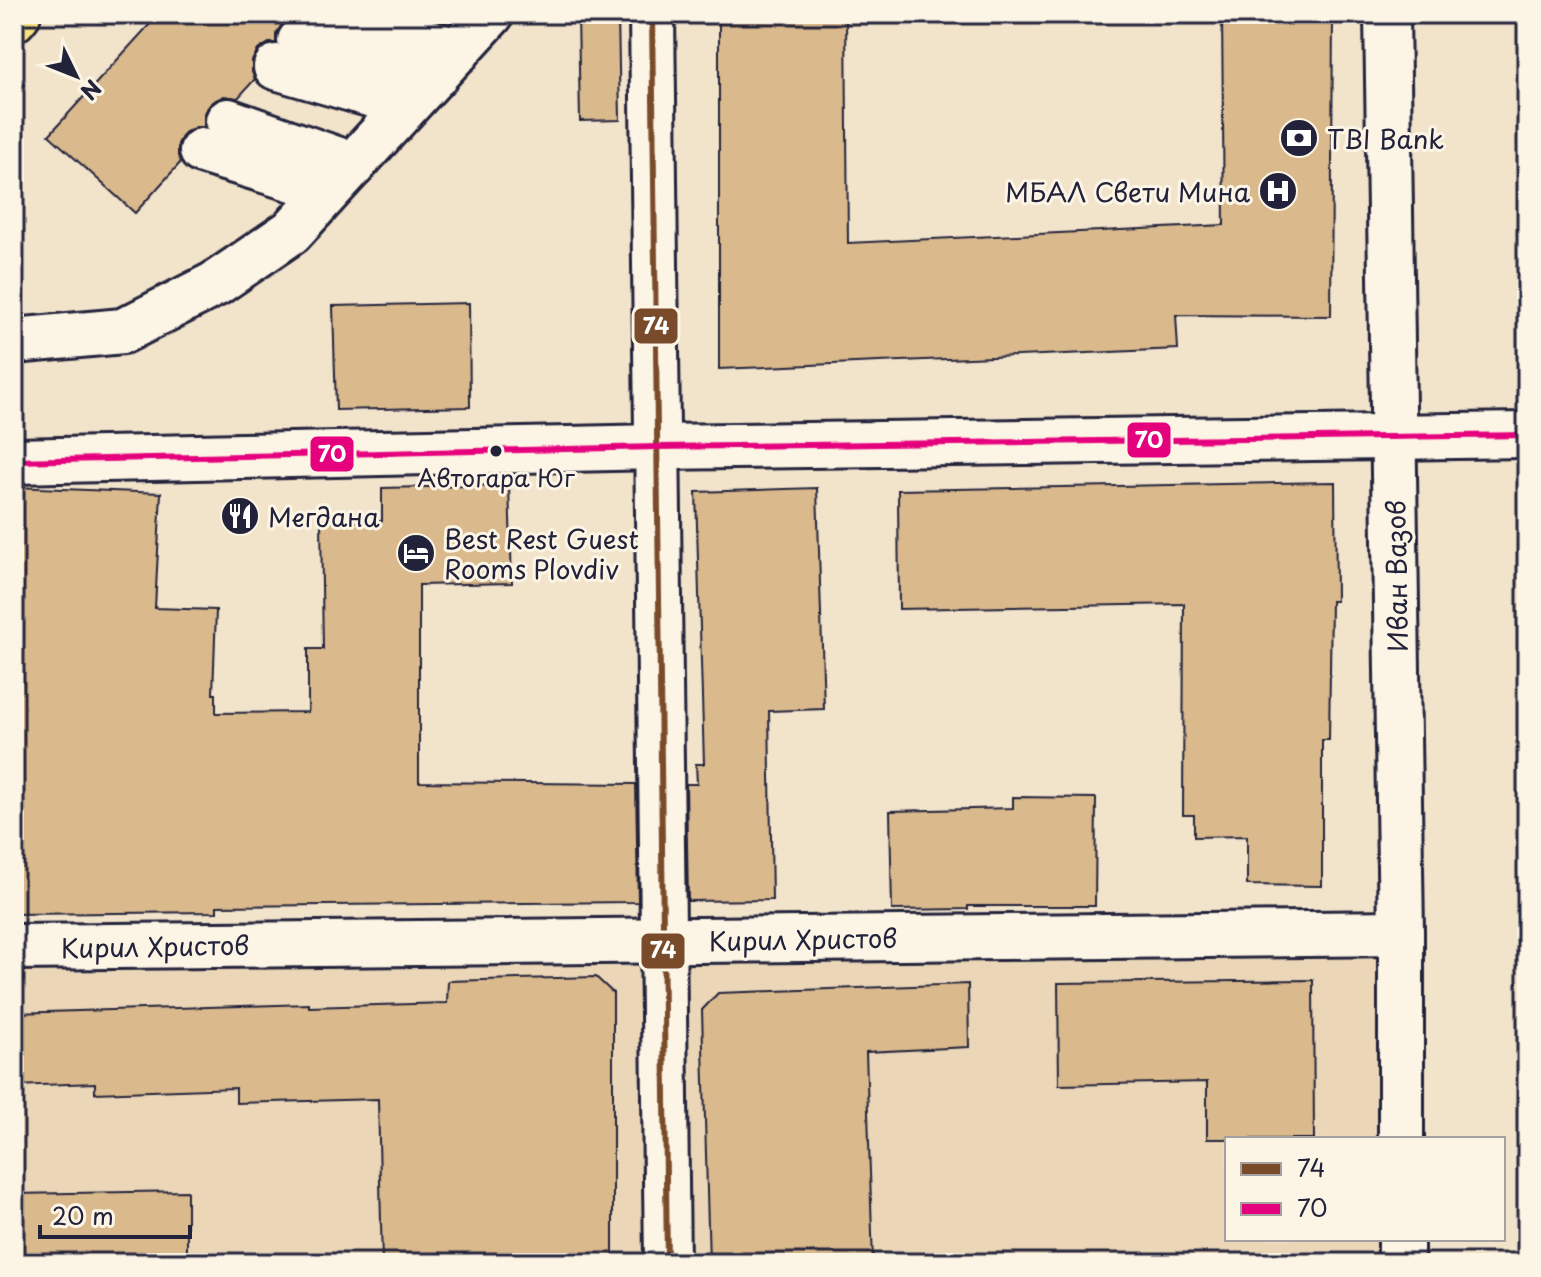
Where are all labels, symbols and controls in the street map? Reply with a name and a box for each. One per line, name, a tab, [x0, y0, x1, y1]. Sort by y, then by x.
north arrow	[36, 36, 116, 116]
text: N	[74, 73, 110, 108]
bank icon: TBI Bank	[1278, 117, 1320, 159]
place label: TBI Bank	[1327, 119, 1444, 158]
hospital icon: МБАЛ Свети Мина	[1257, 170, 1299, 212]
place label: МБАЛ Свети Мина	[1005, 172, 1251, 211]
line badge: 74	[633, 307, 679, 345]
text: 74	[643, 308, 669, 341]
line badge: 70	[1126, 421, 1172, 459]
text: 70	[1135, 422, 1163, 455]
line badge: 70	[309, 435, 355, 473]
text: 70	[318, 436, 346, 469]
marker: Автогара Юг	[488, 443, 504, 459]
place label: Автогара Юг	[417, 459, 575, 495]
restaurant icon: Мегдана	[219, 495, 261, 537]
place label: Мегдана	[268, 497, 380, 536]
street label: Иван Вазов	[1375, 500, 1417, 652]
place label: Best Rest Guest Rooms Plovdiv	[444, 519, 639, 588]
hotel icon: Best Rest Guest Rooms Plovdiv	[395, 532, 437, 574]
street label: Кирил Христов	[708, 918, 898, 960]
street label: Кирил Христов	[60, 925, 250, 967]
line badge: 74	[640, 932, 686, 970]
text: 74	[650, 932, 676, 965]
legend	[1225, 1137, 1505, 1241]
text: 74	[1297, 1149, 1325, 1185]
scale bar	[40, 1189, 190, 1239]
text: 70	[1297, 1189, 1328, 1225]
text: 20 m	[52, 1197, 114, 1233]

